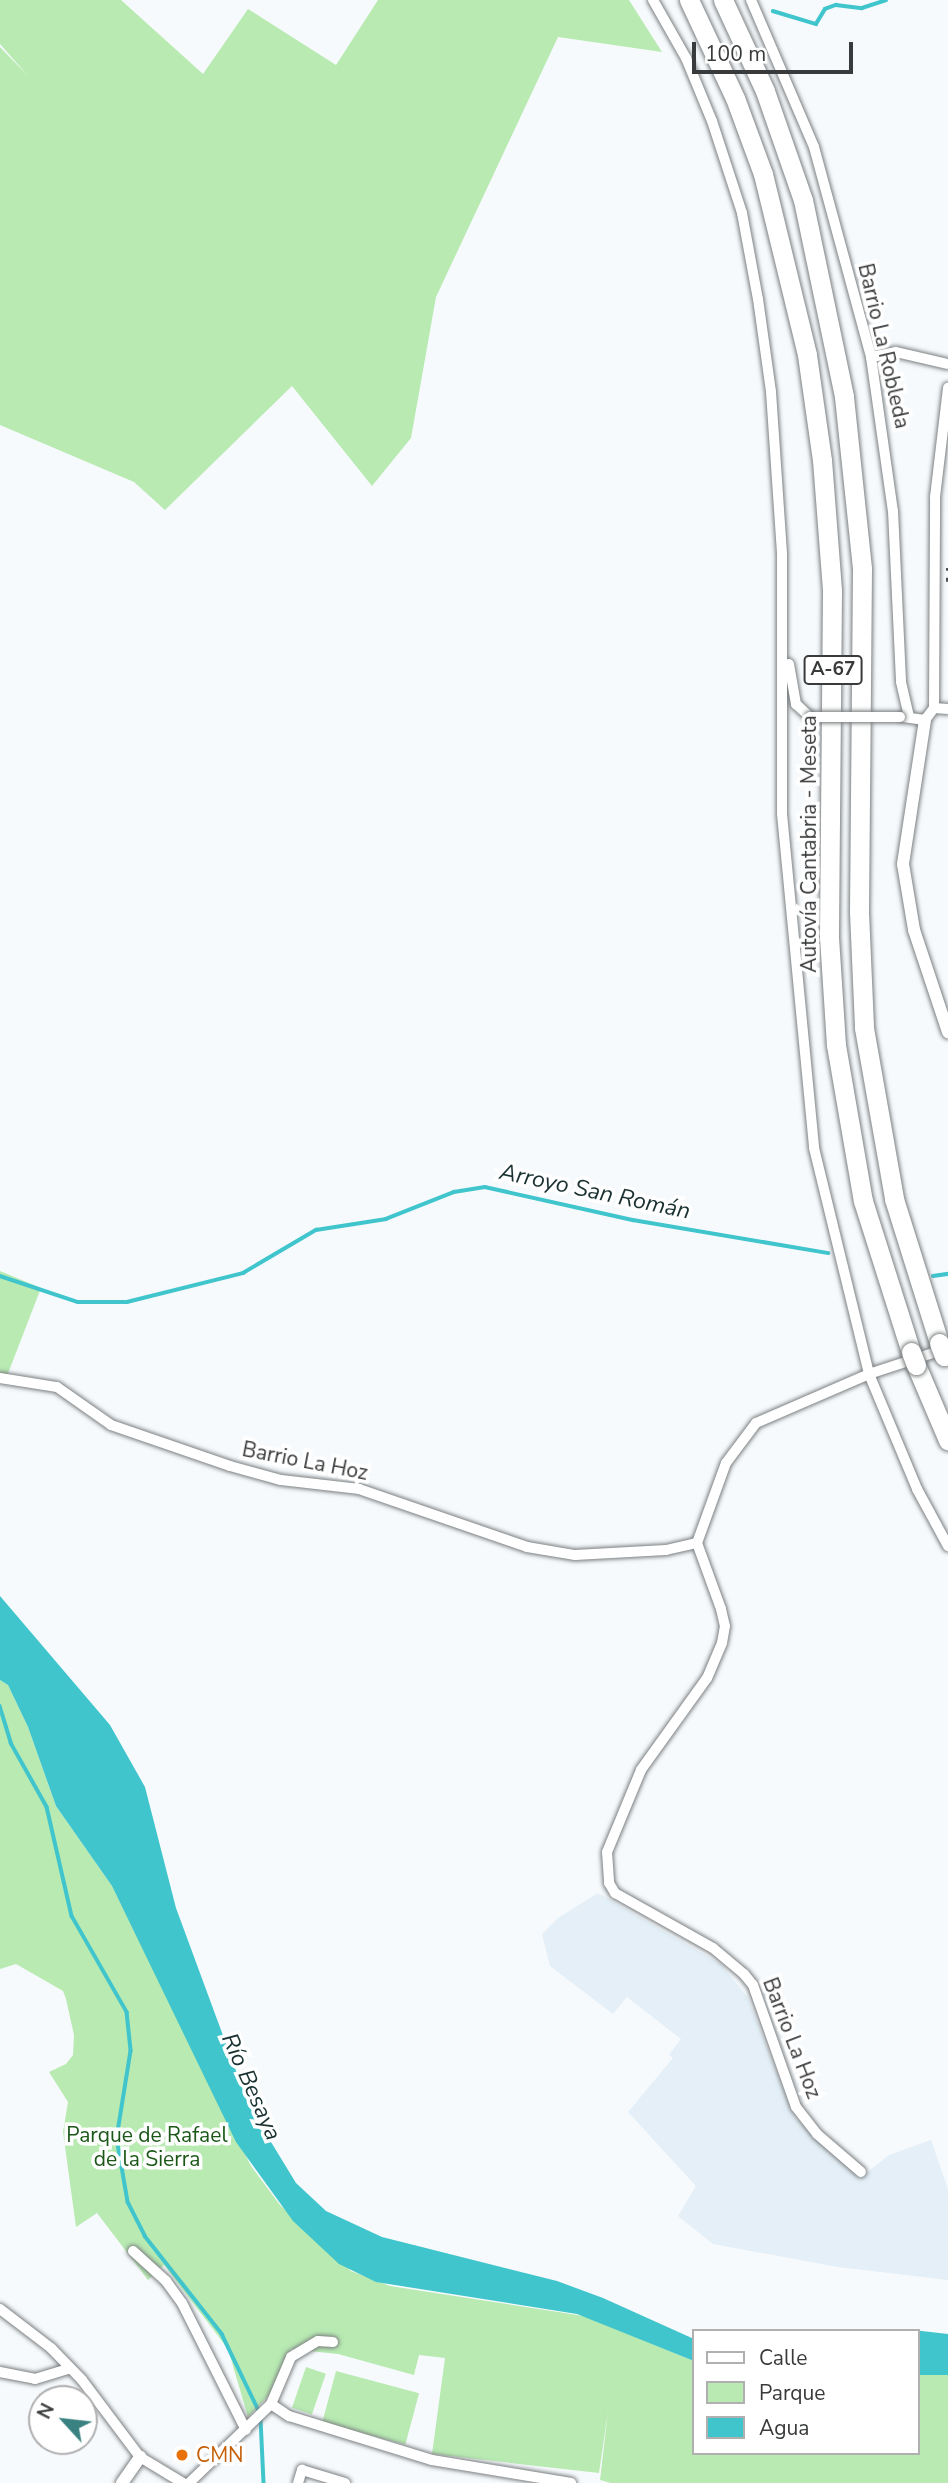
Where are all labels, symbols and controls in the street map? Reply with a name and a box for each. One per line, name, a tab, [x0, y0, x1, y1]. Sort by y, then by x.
scale bar	[696, 28, 857, 72]
text: 100 m	[705, 40, 766, 68]
street label: Barrio La Robleda	[853, 261, 915, 431]
road number: A-67	[803, 654, 863, 685]
street label: Autovía Cantabria - Meseta	[796, 715, 822, 973]
water label: Arroyo San Román	[497, 1158, 693, 1226]
street label: Barrio La Hoz	[240, 1436, 370, 1486]
street label: Barrio La Hoz	[757, 1974, 827, 2102]
water label: Río Besaya	[215, 2029, 287, 2145]
park label: Parque de Rafael de la Sierra	[66, 2122, 228, 2172]
legend	[692, 2329, 920, 2455]
text: Calle	[759, 2344, 807, 2372]
text: Parque	[759, 2379, 826, 2407]
north arrow	[28, 2385, 98, 2455]
text: N	[31, 2399, 61, 2424]
text: Agua	[759, 2414, 809, 2442]
place label: CMN	[196, 2442, 244, 2468]
marker: CMN	[174, 2447, 190, 2463]

